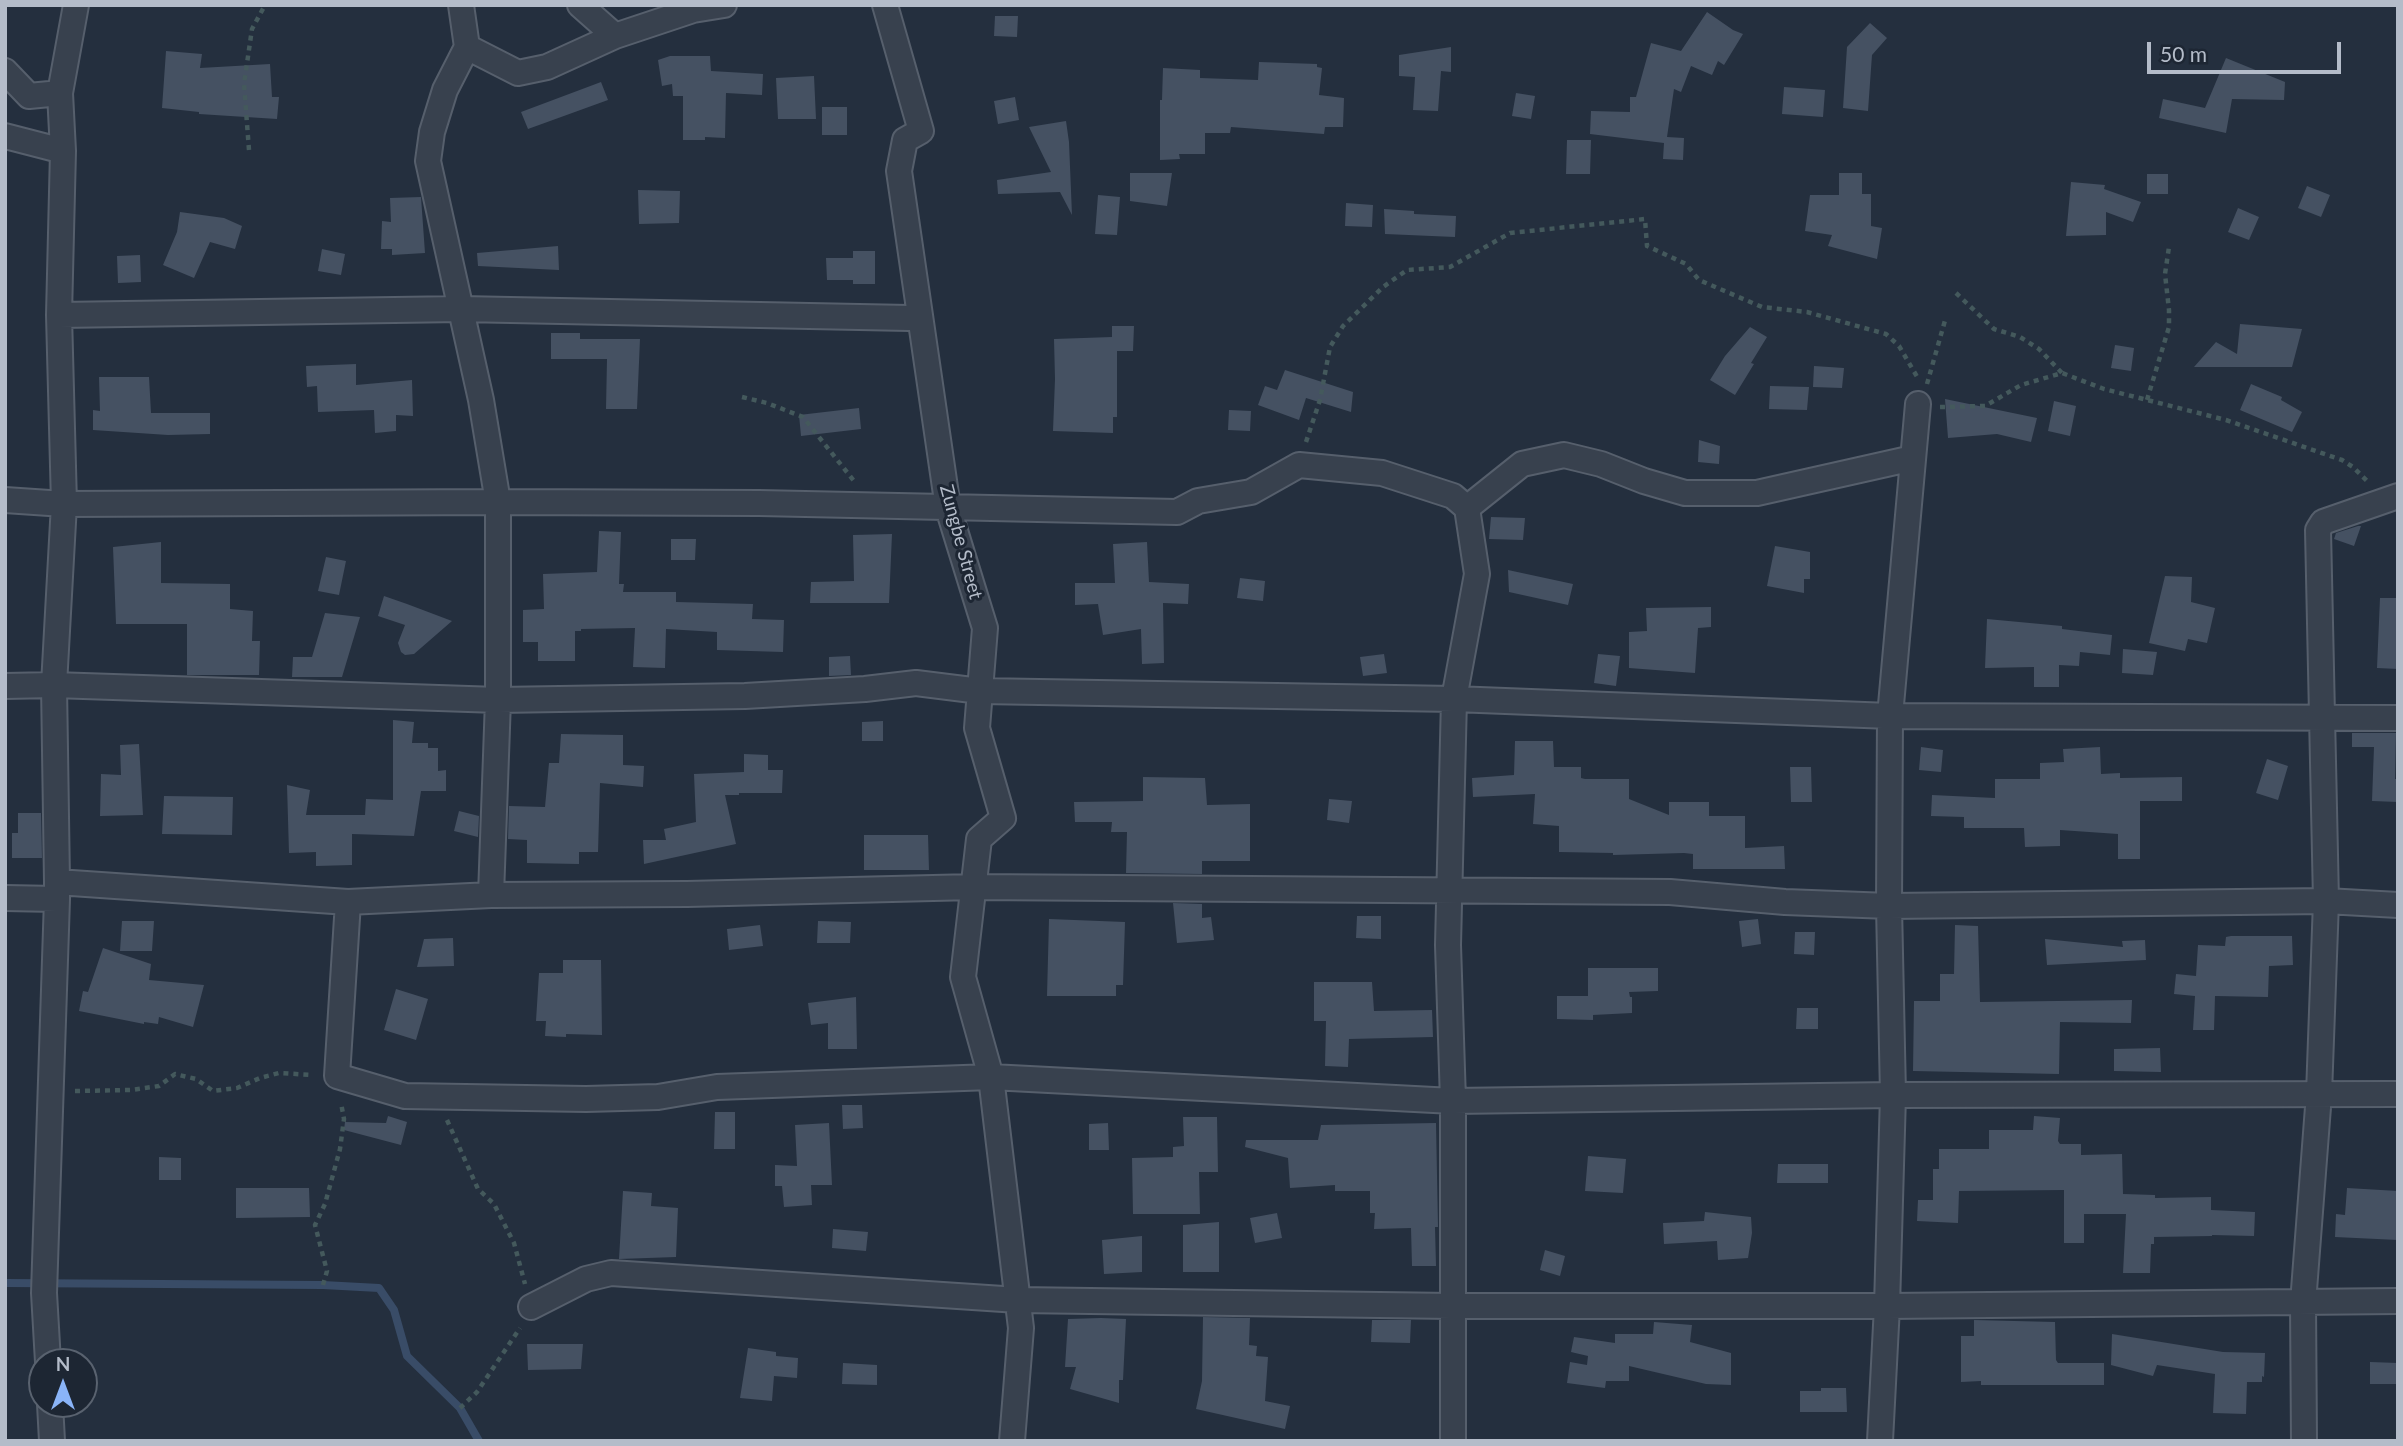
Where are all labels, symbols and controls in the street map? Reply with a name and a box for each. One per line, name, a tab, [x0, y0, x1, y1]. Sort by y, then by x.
scale bar	[2151, 28, 2345, 72]
text: 50 m	[2160, 41, 2207, 66]
street label: Zungbe Street	[935, 482, 987, 602]
north arrow	[28, 1348, 98, 1418]
text: N	[56, 1352, 70, 1375]

